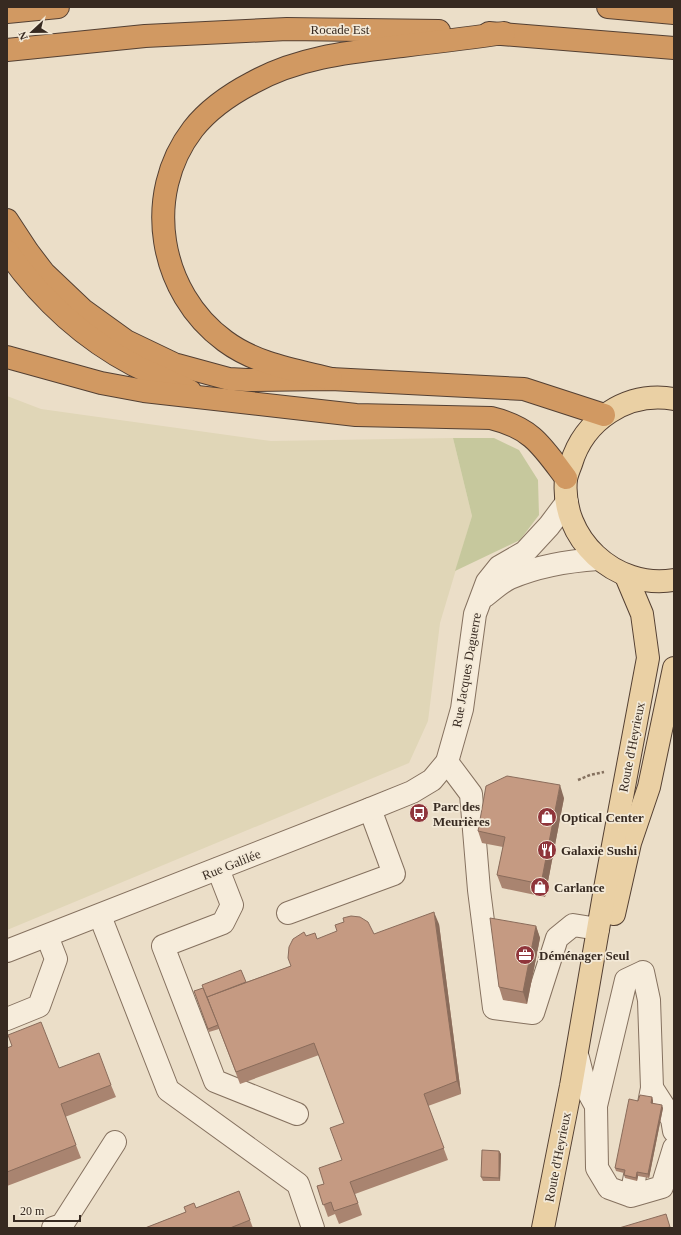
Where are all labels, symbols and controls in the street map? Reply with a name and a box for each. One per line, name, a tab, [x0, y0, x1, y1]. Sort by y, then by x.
north arrow	[12, 12, 52, 52]
street label: Rocade Est	[311, 22, 370, 37]
text: N	[16, 30, 30, 42]
street label: Rue Jacques Daguerre	[449, 611, 484, 729]
street label: Route d'Heyrieux	[615, 700, 648, 793]
place label: Parc des Meurières	[433, 799, 490, 829]
bus stop icon: Parc des Meurières	[408, 802, 430, 824]
shop icon: Optical Center	[536, 806, 558, 828]
place label: Optical Center	[561, 810, 644, 825]
restaurant icon: Galaxie Sushi	[536, 839, 558, 861]
place label: Galaxie Sushi	[561, 843, 638, 858]
street label: Rue Galilée	[200, 846, 263, 883]
shop icon: Carlance	[529, 876, 551, 898]
place label: Carlance	[554, 880, 605, 895]
office icon: Déménager Seul	[514, 944, 536, 966]
place label: Déménager Seul	[539, 948, 630, 963]
street label: Route d'Heyrieux	[541, 1110, 574, 1203]
scale bar	[14, 1197, 80, 1223]
text: 20 m	[20, 1204, 45, 1218]

